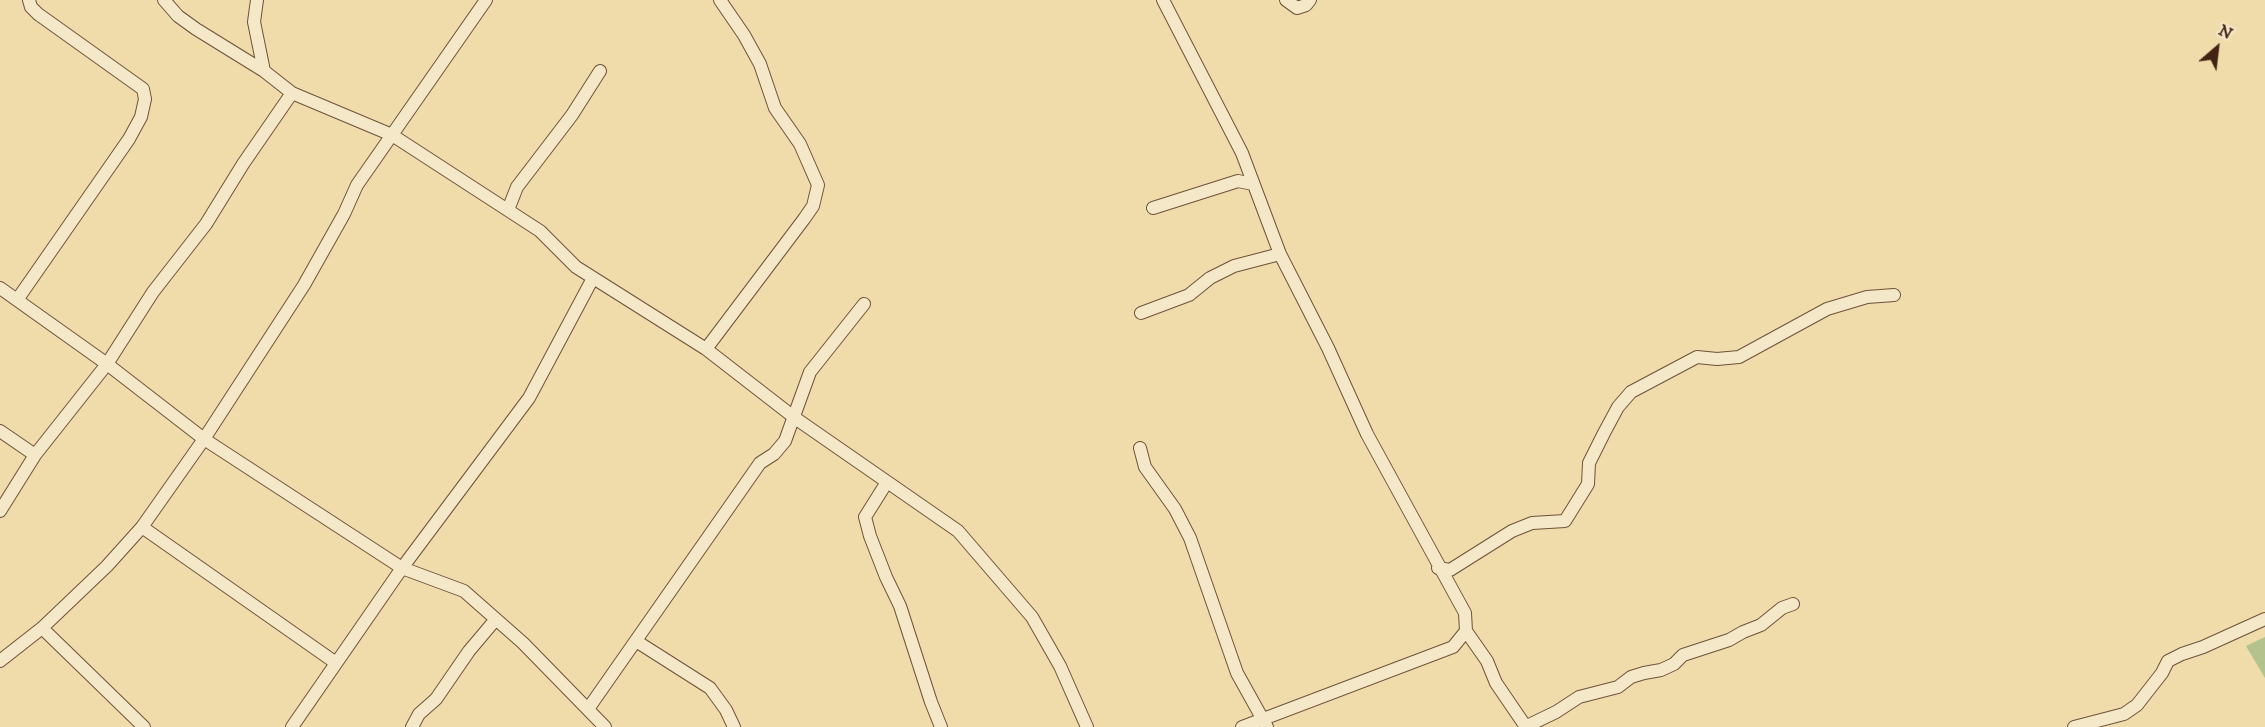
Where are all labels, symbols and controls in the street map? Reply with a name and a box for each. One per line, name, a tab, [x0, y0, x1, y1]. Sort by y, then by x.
north arrow	[2187, 18, 2247, 78]
text: N	[2215, 20, 2236, 44]

